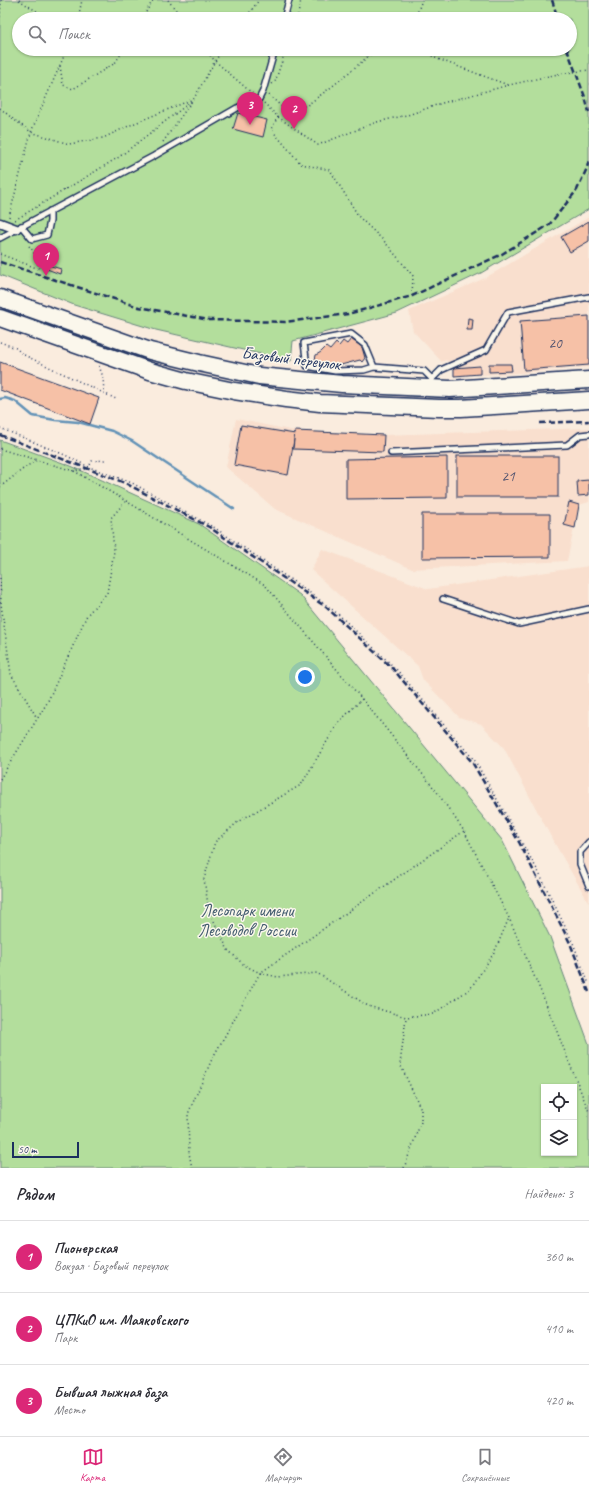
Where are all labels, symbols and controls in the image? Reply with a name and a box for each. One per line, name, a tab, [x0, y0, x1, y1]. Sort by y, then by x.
search box	[12, 12, 577, 56]
icon: search	[26, 23, 48, 45]
text: Поиск	[58, 25, 90, 44]
pin: 3	[237, 92, 263, 125]
pin: 2	[281, 96, 307, 129]
pin: 1	[33, 243, 59, 276]
house number: 20	[548, 334, 563, 353]
street label: Базовый переулок	[240, 342, 343, 376]
house number: 21	[501, 467, 516, 486]
your location	[295, 667, 315, 687]
park label: Лесопарк имени Лесоводов России	[198, 900, 298, 941]
map controls	[541, 1084, 577, 1156]
button: locate	[541, 1084, 577, 1120]
button: layers	[541, 1120, 577, 1156]
scale bar	[12, 1140, 79, 1159]
text: 50 m	[18, 1142, 37, 1156]
text: Рядом	[16, 1184, 54, 1205]
text: Найдено: 3	[525, 1186, 573, 1202]
text: Пионерская	[54, 1239, 117, 1258]
text: 1	[26, 1249, 32, 1265]
text: 360 m	[545, 1249, 573, 1265]
text: Вокзал · Базовый переулок	[54, 1258, 168, 1274]
text: ЦПКиО им. Маяковского	[54, 1311, 188, 1330]
text: 2	[26, 1321, 32, 1337]
text: 410 m	[545, 1321, 573, 1337]
text: Парк	[54, 1330, 77, 1346]
text: Бывшая лыжная база	[54, 1383, 167, 1402]
text: 3	[26, 1393, 32, 1409]
text: 420 m	[545, 1393, 573, 1409]
text: Место	[54, 1402, 85, 1418]
tab: Карта	[80, 1446, 105, 1484]
tab: Маршрут	[265, 1446, 301, 1484]
tab: Сохранённые	[461, 1446, 509, 1484]

